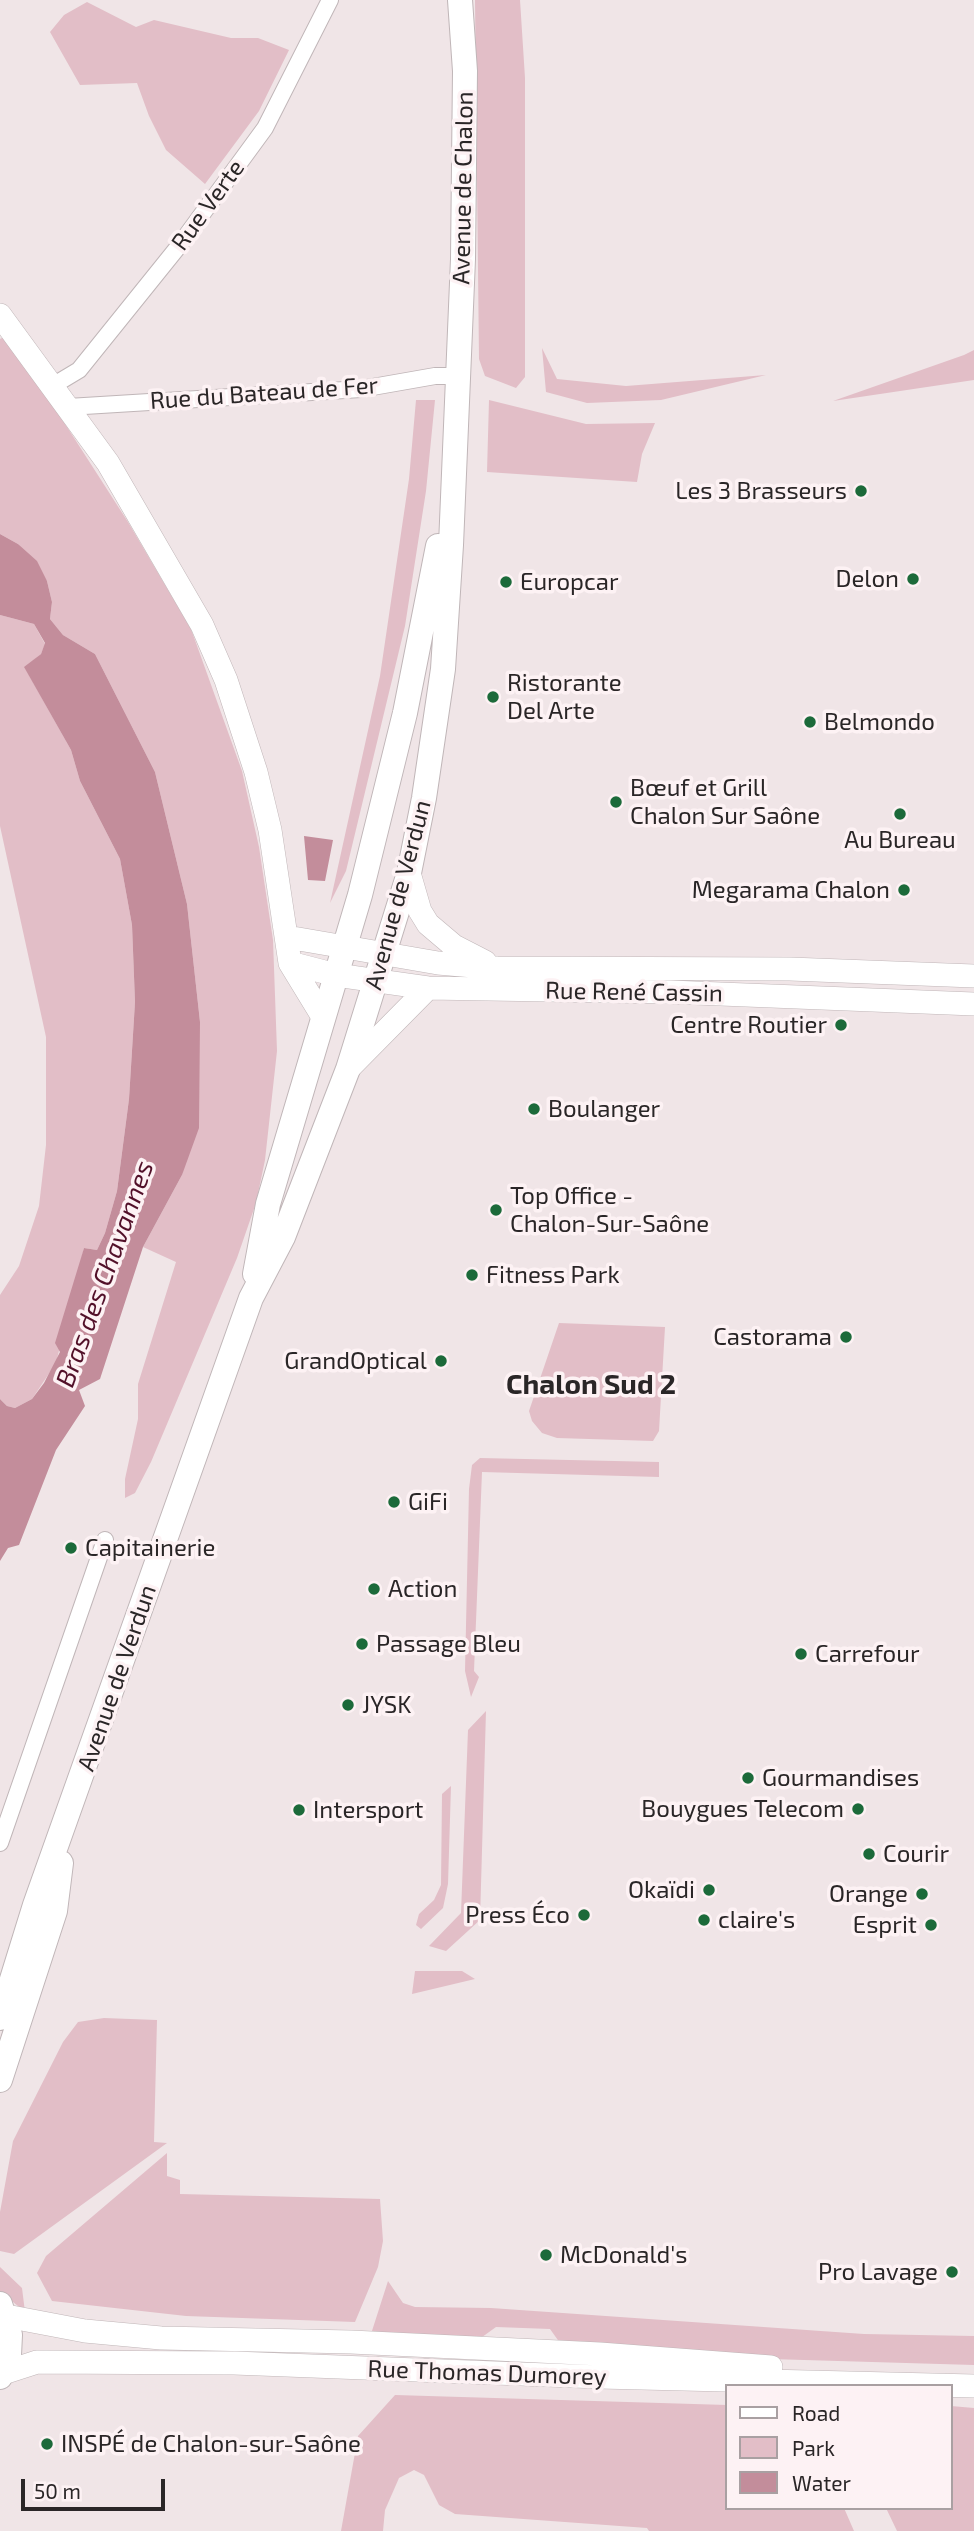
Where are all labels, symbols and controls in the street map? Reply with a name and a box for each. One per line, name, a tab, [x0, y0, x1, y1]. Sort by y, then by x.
street label: Avenue de Chalon	[447, 91, 479, 285]
street label: Rue Verte	[165, 154, 251, 256]
street label: Rue du Bateau de Fer	[149, 371, 379, 415]
place label: Les 3 Brasseurs	[675, 477, 847, 505]
marker: Les 3 Brasseurs	[853, 483, 869, 499]
place label: Delon	[835, 565, 899, 593]
place label: Europcar	[520, 568, 619, 596]
marker: Delon	[905, 571, 921, 587]
marker: Europcar	[498, 574, 514, 590]
place label: Ristorante Del Arte	[507, 669, 622, 725]
marker: Ristorante Del Arte	[485, 689, 501, 705]
place label: Belmondo	[824, 708, 935, 736]
marker: Belmondo	[802, 714, 818, 730]
place label: Bœuf et Grill Chalon Sur Saône	[630, 774, 820, 830]
marker: Bœuf et Grill Chalon Sur Saône	[608, 794, 624, 810]
street label: Avenue de Verdun	[359, 797, 437, 993]
marker: Au Bureau	[892, 806, 908, 822]
place label: Au Bureau	[844, 826, 956, 854]
place label: Megarama Chalon	[692, 876, 890, 904]
marker: Megarama Chalon	[896, 882, 912, 898]
street label: Rue René Cassin	[545, 976, 723, 1008]
place label: Centre Routier	[670, 1011, 827, 1039]
marker: Centre Routier	[833, 1017, 849, 1033]
place label: Boulanger	[548, 1095, 660, 1123]
marker: Boulanger	[526, 1101, 542, 1117]
water label: Bras des Chavannes	[50, 1157, 160, 1391]
place label: Top Office - Chalon-Sur-Saône	[510, 1182, 709, 1238]
marker: Top Office - Chalon-Sur-Saône	[488, 1202, 504, 1218]
place label: Fitness Park	[486, 1261, 620, 1289]
marker: Fitness Park	[464, 1267, 480, 1283]
place label: Castorama	[713, 1323, 832, 1351]
marker: Castorama	[838, 1329, 854, 1345]
place label: GrandOptical	[284, 1347, 427, 1375]
marker: GrandOptical	[433, 1353, 449, 1369]
district label: Chalon Sud 2	[506, 1368, 676, 1402]
place label: GiFi	[408, 1488, 448, 1516]
marker: GiFi	[386, 1494, 402, 1510]
place label: Capitainerie	[85, 1534, 215, 1562]
marker: Capitainerie	[63, 1540, 79, 1556]
place label: Action	[388, 1575, 457, 1603]
street label: Avenue de Verdun	[72, 1581, 162, 1775]
marker: Action	[366, 1581, 382, 1597]
place label: Passage Bleu	[376, 1630, 521, 1658]
marker: Passage Bleu	[354, 1636, 370, 1652]
place label: Carrefour	[815, 1640, 920, 1668]
marker: Carrefour	[793, 1646, 809, 1662]
place label: JYSK	[362, 1691, 411, 1719]
marker: JYSK	[340, 1697, 356, 1713]
place label: Gourmandises	[762, 1764, 919, 1792]
marker: Gourmandises	[740, 1770, 756, 1786]
place label: Bouygues Telecom	[641, 1795, 844, 1823]
place label: Intersport	[313, 1796, 423, 1824]
marker: Bouygues Telecom	[850, 1801, 866, 1817]
marker: Intersport	[291, 1802, 307, 1818]
place label: Courir	[883, 1840, 949, 1868]
marker: Courir	[861, 1846, 877, 1862]
place label: Okaïdi	[628, 1876, 695, 1904]
place label: Orange	[829, 1880, 908, 1908]
marker: Okaïdi	[701, 1882, 717, 1898]
marker: Orange	[914, 1886, 930, 1902]
place label: Press Éco	[465, 1901, 570, 1929]
place label: claire's	[718, 1906, 795, 1934]
marker: Press Éco	[576, 1907, 592, 1923]
place label: Esprit	[853, 1911, 917, 1939]
marker: claire's	[696, 1912, 712, 1928]
marker: Esprit	[923, 1917, 939, 1933]
place label: McDonald's	[560, 2241, 688, 2269]
marker: McDonald's	[538, 2247, 554, 2263]
place label: Pro Lavage	[818, 2258, 938, 2286]
marker: Pro Lavage	[944, 2264, 960, 2280]
street label: Rue Thomas Dumorey	[367, 2354, 607, 2392]
legend	[726, 2384, 953, 2510]
text: Road	[792, 2400, 840, 2425]
place label: INSPÉ de Chalon-sur-Saône	[61, 2430, 361, 2458]
text: Park	[792, 2435, 835, 2460]
marker: INSPÉ de Chalon-sur-Saône	[39, 2436, 55, 2452]
scale bar	[24, 2464, 168, 2508]
text: Water	[792, 2470, 851, 2495]
text: 50 m	[34, 2478, 81, 2503]

